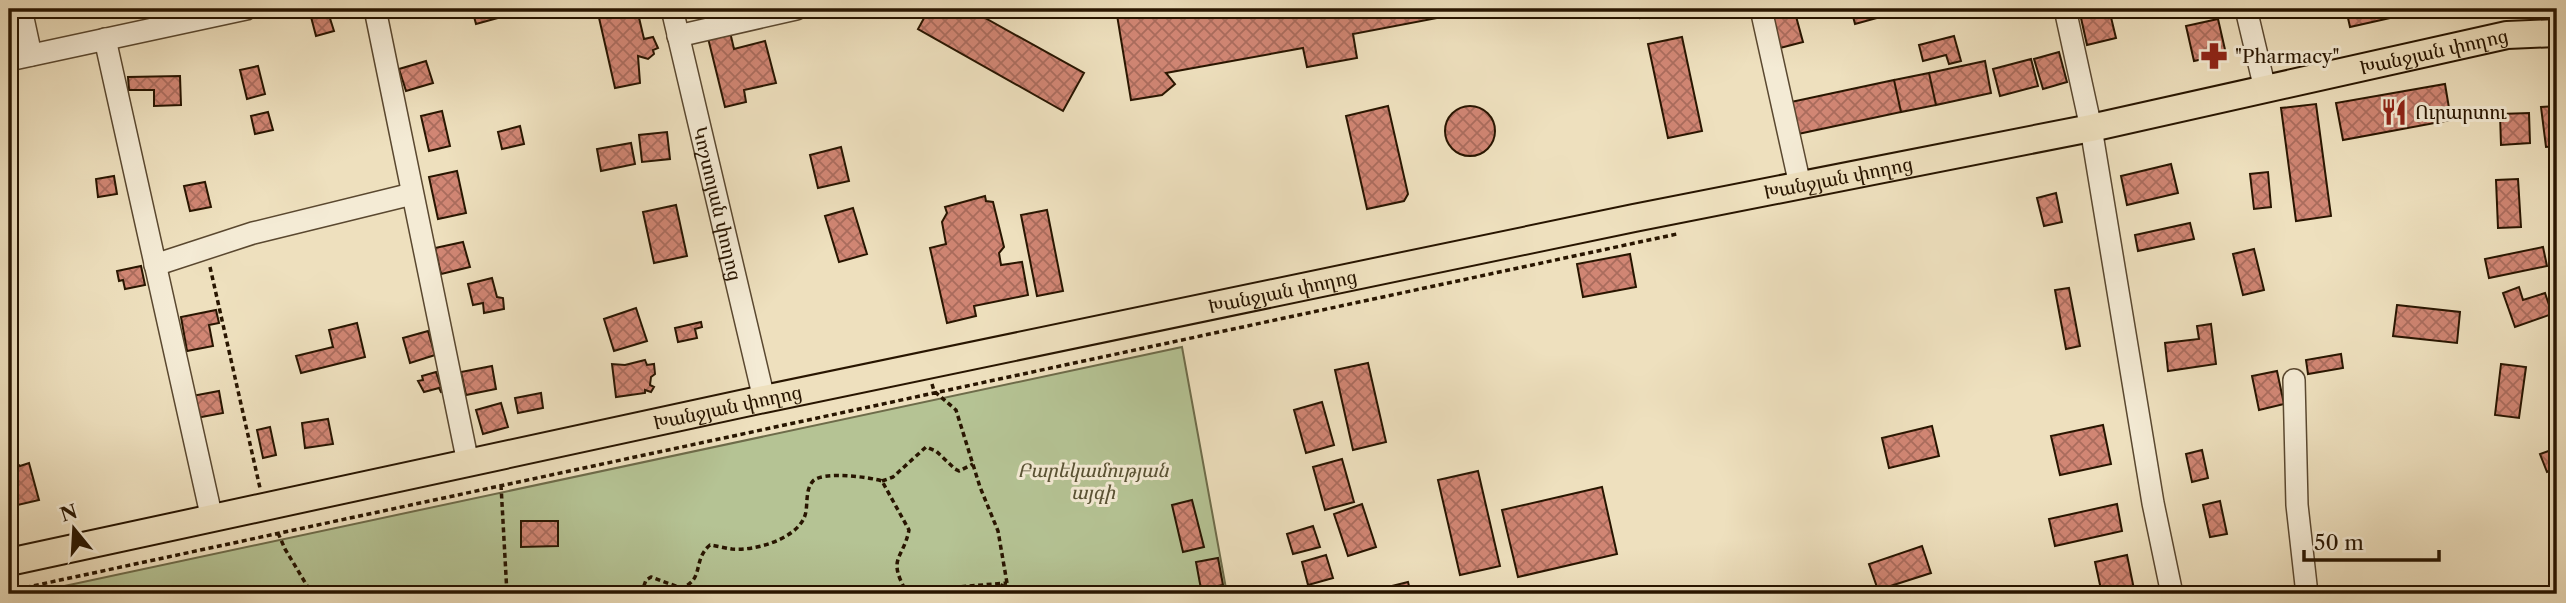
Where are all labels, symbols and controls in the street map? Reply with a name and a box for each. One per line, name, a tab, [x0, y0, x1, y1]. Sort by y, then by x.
street label: Խանջյան փողոց	[2357, 24, 2510, 80]
pharmacy icon: "Pharmacy"	[2199, 41, 2229, 71]
place label: "Pharmacy"	[2235, 45, 2339, 68]
restaurant icon: Ուրարտու	[2379, 97, 2409, 127]
place label: Ուրարտու	[2415, 101, 2507, 124]
street label: Կոշտոյան փողոց	[688, 124, 747, 283]
street label: Խանջյան փողոց	[1762, 152, 1915, 204]
street label: Խանջյան փողոց	[1206, 265, 1359, 318]
street label: Խանջյան փողոց	[651, 380, 804, 435]
park label: Բարեկամության այգի	[1018, 459, 1170, 505]
north arrow	[38, 494, 108, 564]
text: N	[57, 500, 80, 527]
scale bar	[2304, 519, 2438, 563]
text: 50 m	[2314, 530, 2364, 555]

